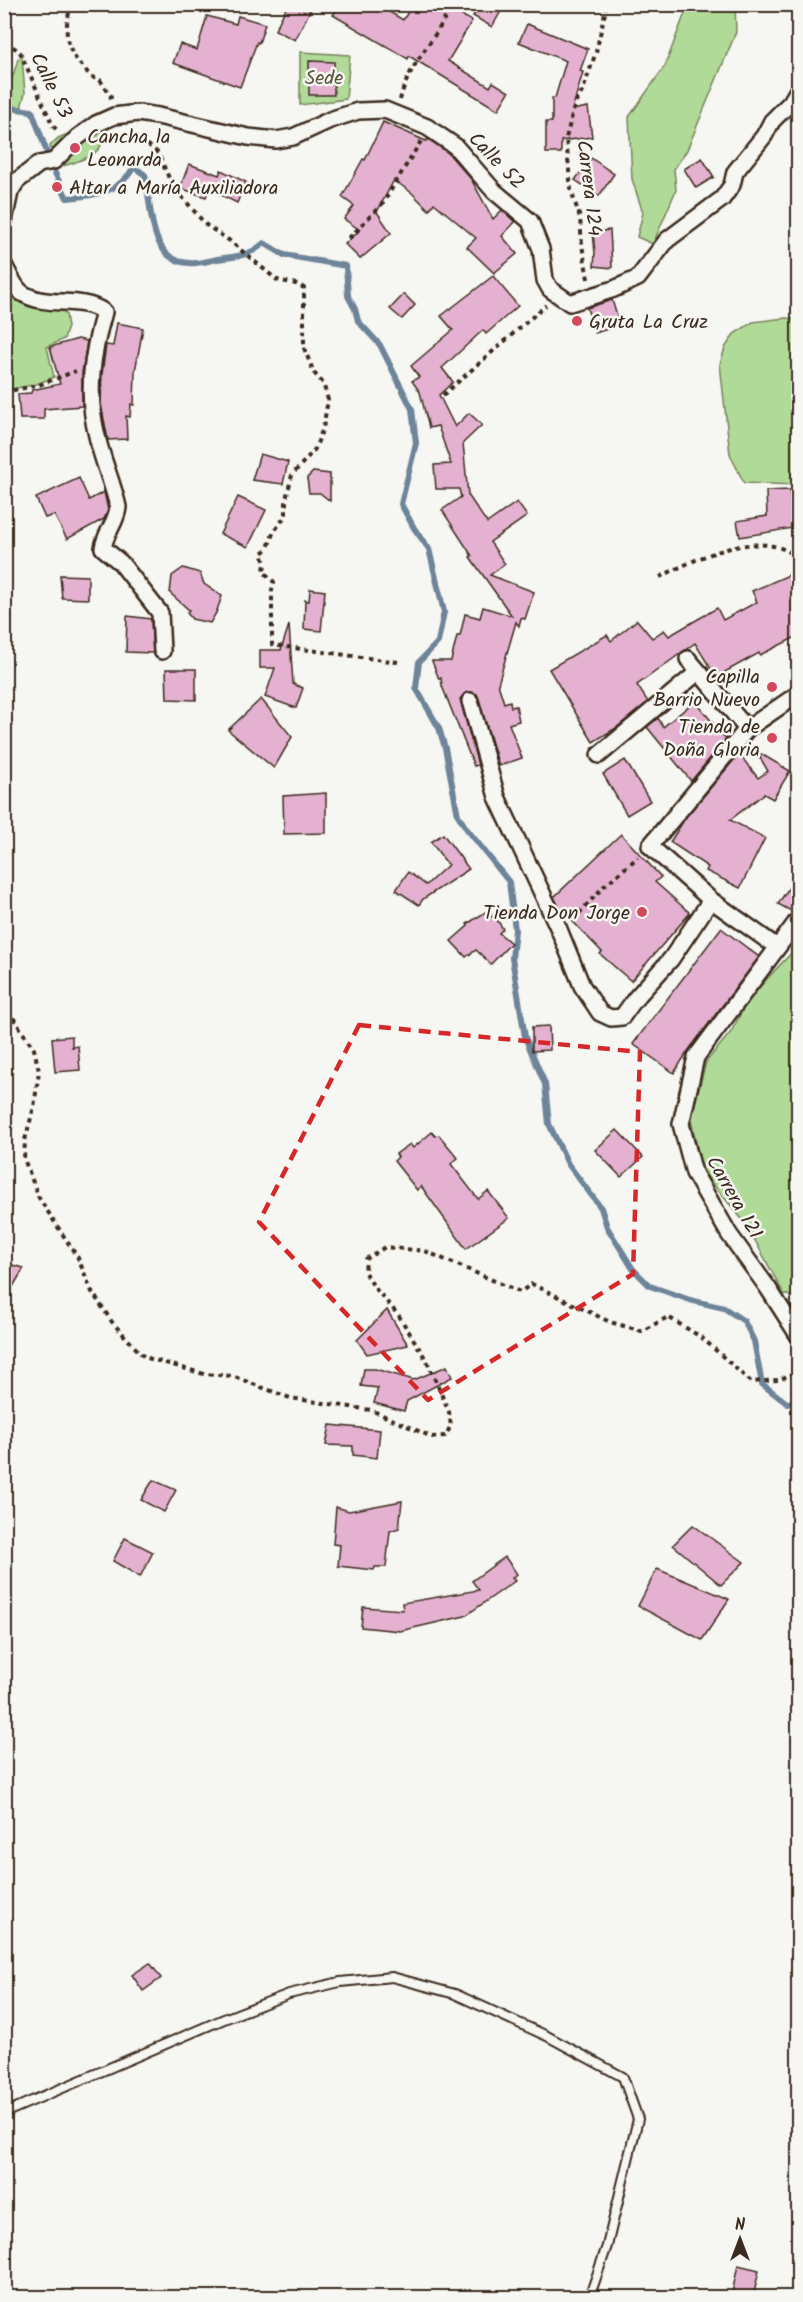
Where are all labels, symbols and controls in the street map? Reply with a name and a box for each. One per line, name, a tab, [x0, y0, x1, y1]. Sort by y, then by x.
street label: Calle 53	[20, 47, 80, 125]
park label: Sede	[305, 63, 343, 95]
place label: Cancha la Leonarda	[87, 122, 170, 177]
street label: Calle 52	[460, 125, 532, 198]
street label: Carrera 124	[566, 138, 610, 238]
marker: Cancha la Leonarda	[68, 141, 82, 155]
place label: Altar a María Auxiliadora	[69, 173, 278, 205]
marker: Altar a María Auxiliadora	[50, 180, 64, 194]
place label: Gruta La Cruz	[589, 307, 708, 339]
marker: Gruta La Cruz	[570, 314, 584, 328]
place label: Capilla Barrio Nuevo	[653, 662, 760, 717]
marker: Capilla Barrio Nuevo	[765, 680, 779, 694]
place label: Tienda de Doña Gloria	[663, 712, 760, 767]
marker: Tienda de Doña Gloria	[765, 731, 779, 745]
place label: Tienda Don Jorge	[483, 898, 630, 930]
marker: Tienda Don Jorge	[635, 905, 649, 919]
street label: Carrera 121	[696, 1150, 770, 1246]
north arrow	[710, 2209, 770, 2269]
text: N	[735, 2213, 745, 2238]

